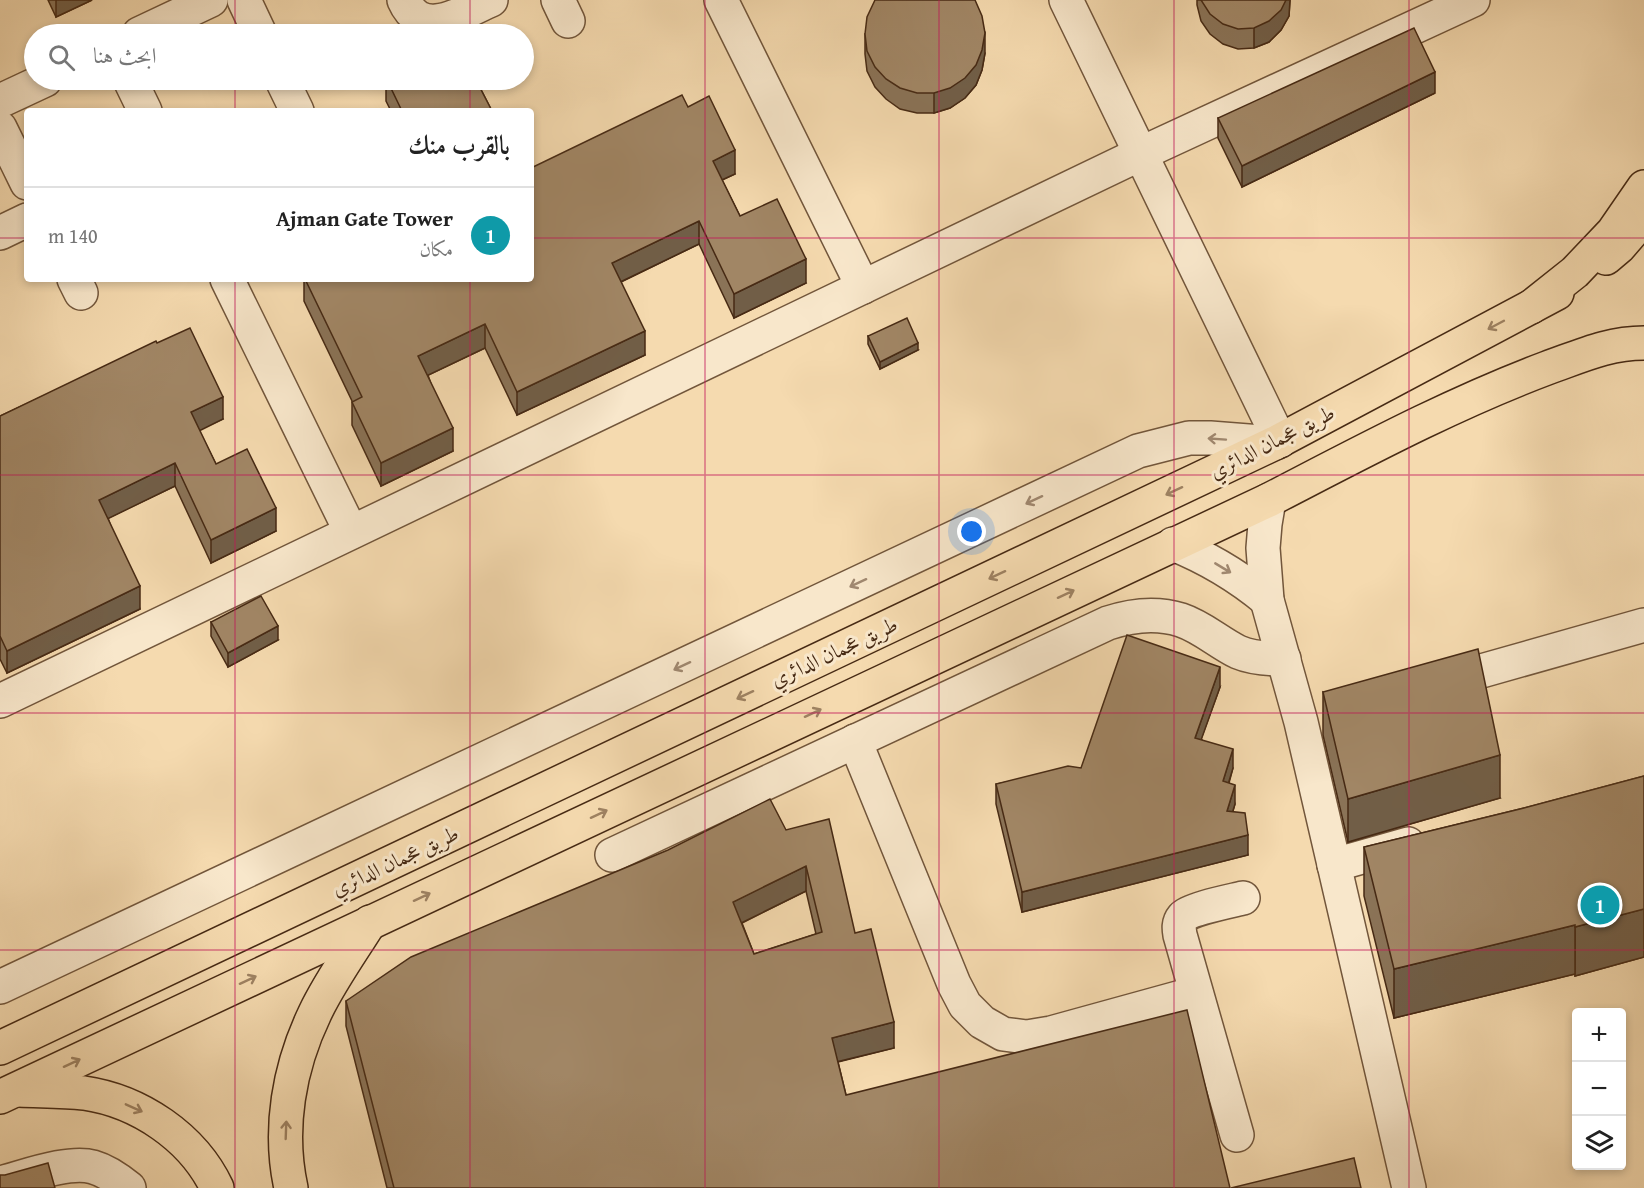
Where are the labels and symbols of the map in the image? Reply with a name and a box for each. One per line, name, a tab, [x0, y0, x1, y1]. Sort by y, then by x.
one-way arrow	[1488, 320, 1506, 331]
street label: طريق عجمان الدائري	[1203, 397, 1341, 487]
one-way arrow	[1207, 433, 1227, 444]
one-way arrow	[1165, 486, 1183, 498]
one-way arrow	[1026, 494, 1044, 506]
your location	[957, 517, 986, 546]
one-way arrow	[1214, 562, 1231, 574]
one-way arrow	[989, 569, 1007, 581]
one-way arrow	[849, 577, 867, 589]
one-way arrow	[1056, 588, 1074, 600]
street label: طريق عجمان الدائري	[765, 608, 903, 696]
one-way arrow	[673, 660, 691, 672]
one-way arrow	[737, 689, 755, 701]
one-way arrow	[804, 707, 822, 719]
one-way arrow	[589, 808, 607, 820]
street label: طريق عجمان الدائري	[326, 817, 464, 905]
pin: 1	[1580, 882, 1620, 928]
one-way arrow	[413, 891, 431, 903]
one-way arrow	[239, 973, 257, 985]
one-way arrow	[62, 1057, 80, 1069]
one-way arrow	[124, 1103, 142, 1114]
one-way arrow	[280, 1120, 292, 1140]

